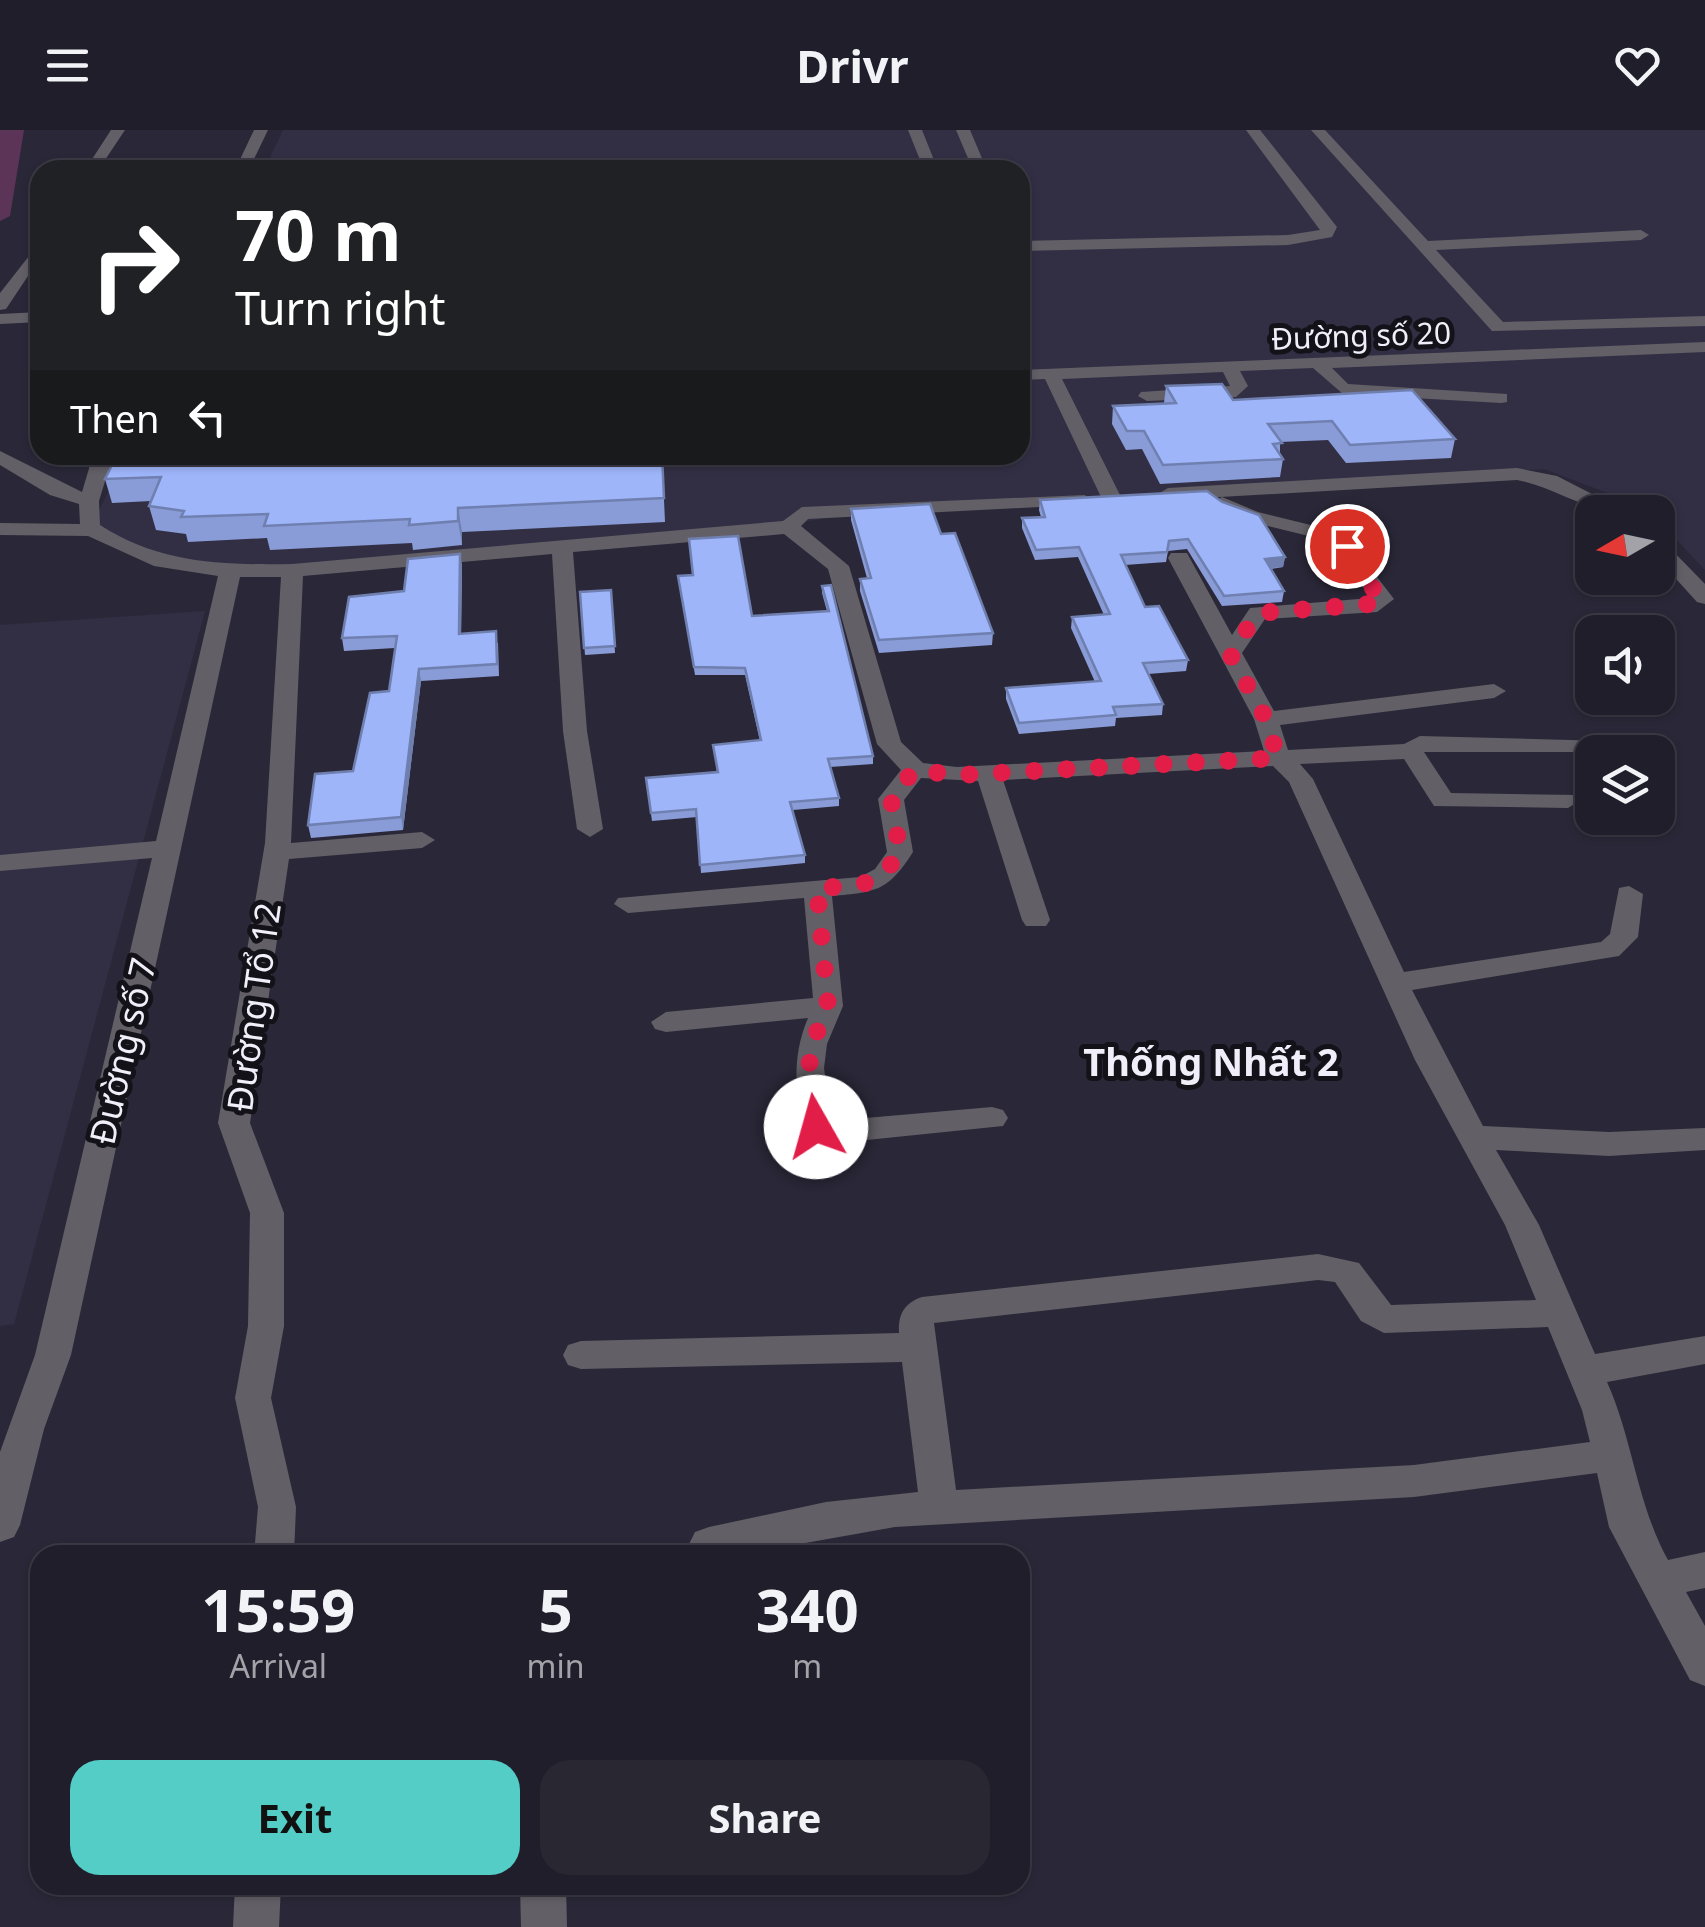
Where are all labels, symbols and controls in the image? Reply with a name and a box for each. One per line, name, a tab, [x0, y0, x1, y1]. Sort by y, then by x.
text: Drivr	[796, 35, 909, 96]
icon: menu	[40, 38, 95, 93]
icon: heart	[1610, 38, 1665, 93]
text: 70 m	[235, 186, 402, 282]
icon: right	[70, 200, 200, 330]
text: Turn right	[235, 277, 446, 338]
street label: Đường số 20	[1270, 311, 1452, 359]
icon: left	[180, 390, 235, 445]
text: Then	[70, 392, 160, 444]
north arrow	[1575, 495, 1675, 595]
map controls	[1575, 495, 1675, 835]
pin	[1305, 504, 1390, 589]
icon: arrive	[1320, 519, 1375, 574]
button: sound	[1575, 615, 1675, 715]
button: layers	[1575, 735, 1675, 835]
street label: Đường Tổ 12	[215, 900, 291, 1114]
street label: Đường số 7	[78, 953, 166, 1149]
district label: Thống Nhất 2	[1083, 1035, 1339, 1087]
position arrow	[764, 1075, 868, 1179]
text: 15:59	[201, 1568, 355, 1650]
text: 5	[538, 1568, 573, 1650]
text: 340	[756, 1568, 859, 1650]
text: Arrival	[230, 1644, 327, 1687]
text: min	[527, 1644, 585, 1687]
text: m	[792, 1644, 822, 1687]
button: Exit	[70, 1760, 520, 1875]
button: Share	[540, 1760, 990, 1875]

